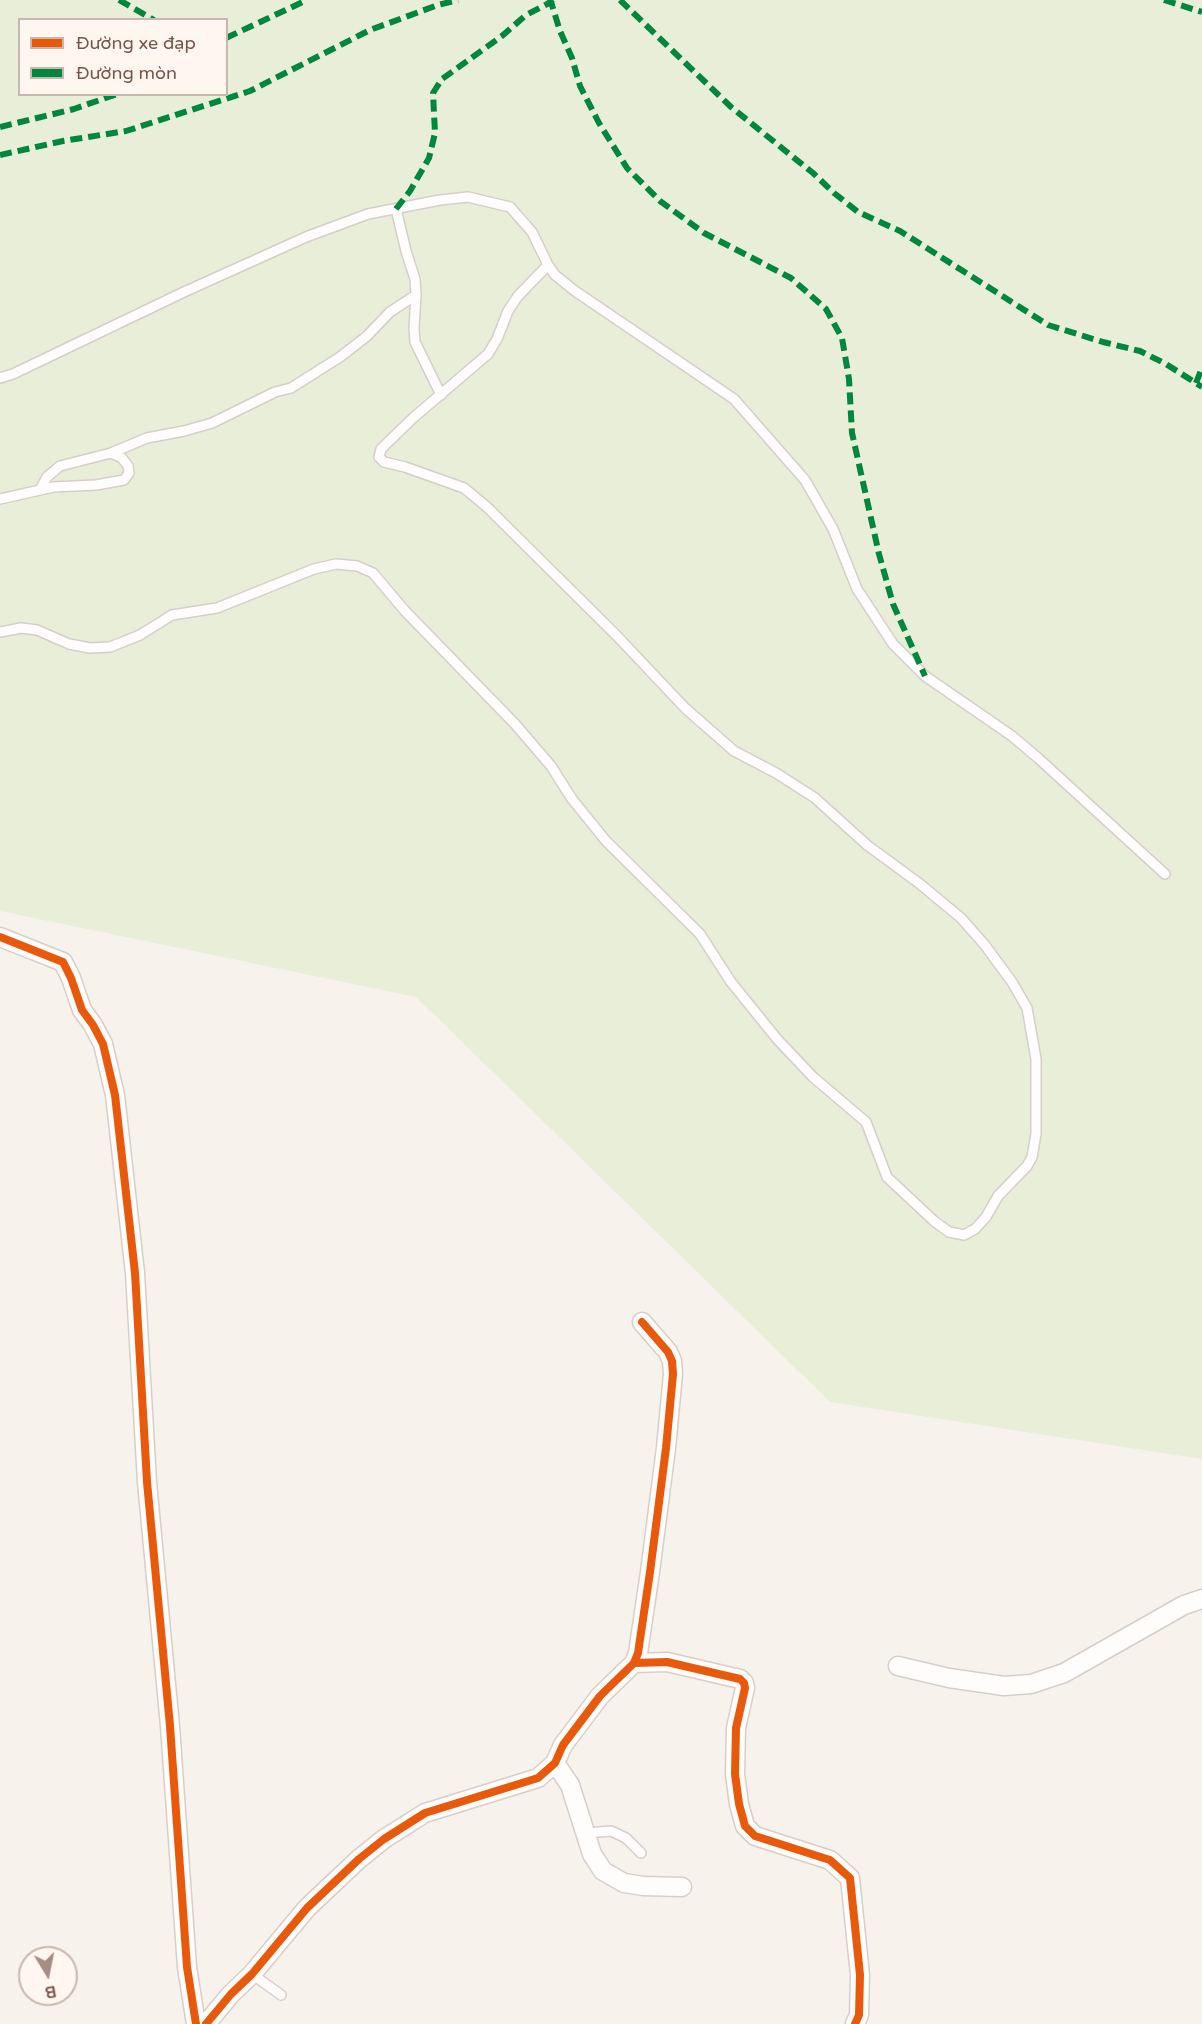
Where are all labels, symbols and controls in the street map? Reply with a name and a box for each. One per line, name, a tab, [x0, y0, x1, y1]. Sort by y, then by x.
legend	[18, 18, 228, 96]
text: Đường xe đạp	[76, 32, 196, 54]
text: Đường mòn	[76, 62, 177, 84]
north arrow	[18, 1946, 78, 2006]
text: B	[44, 1981, 58, 2003]

